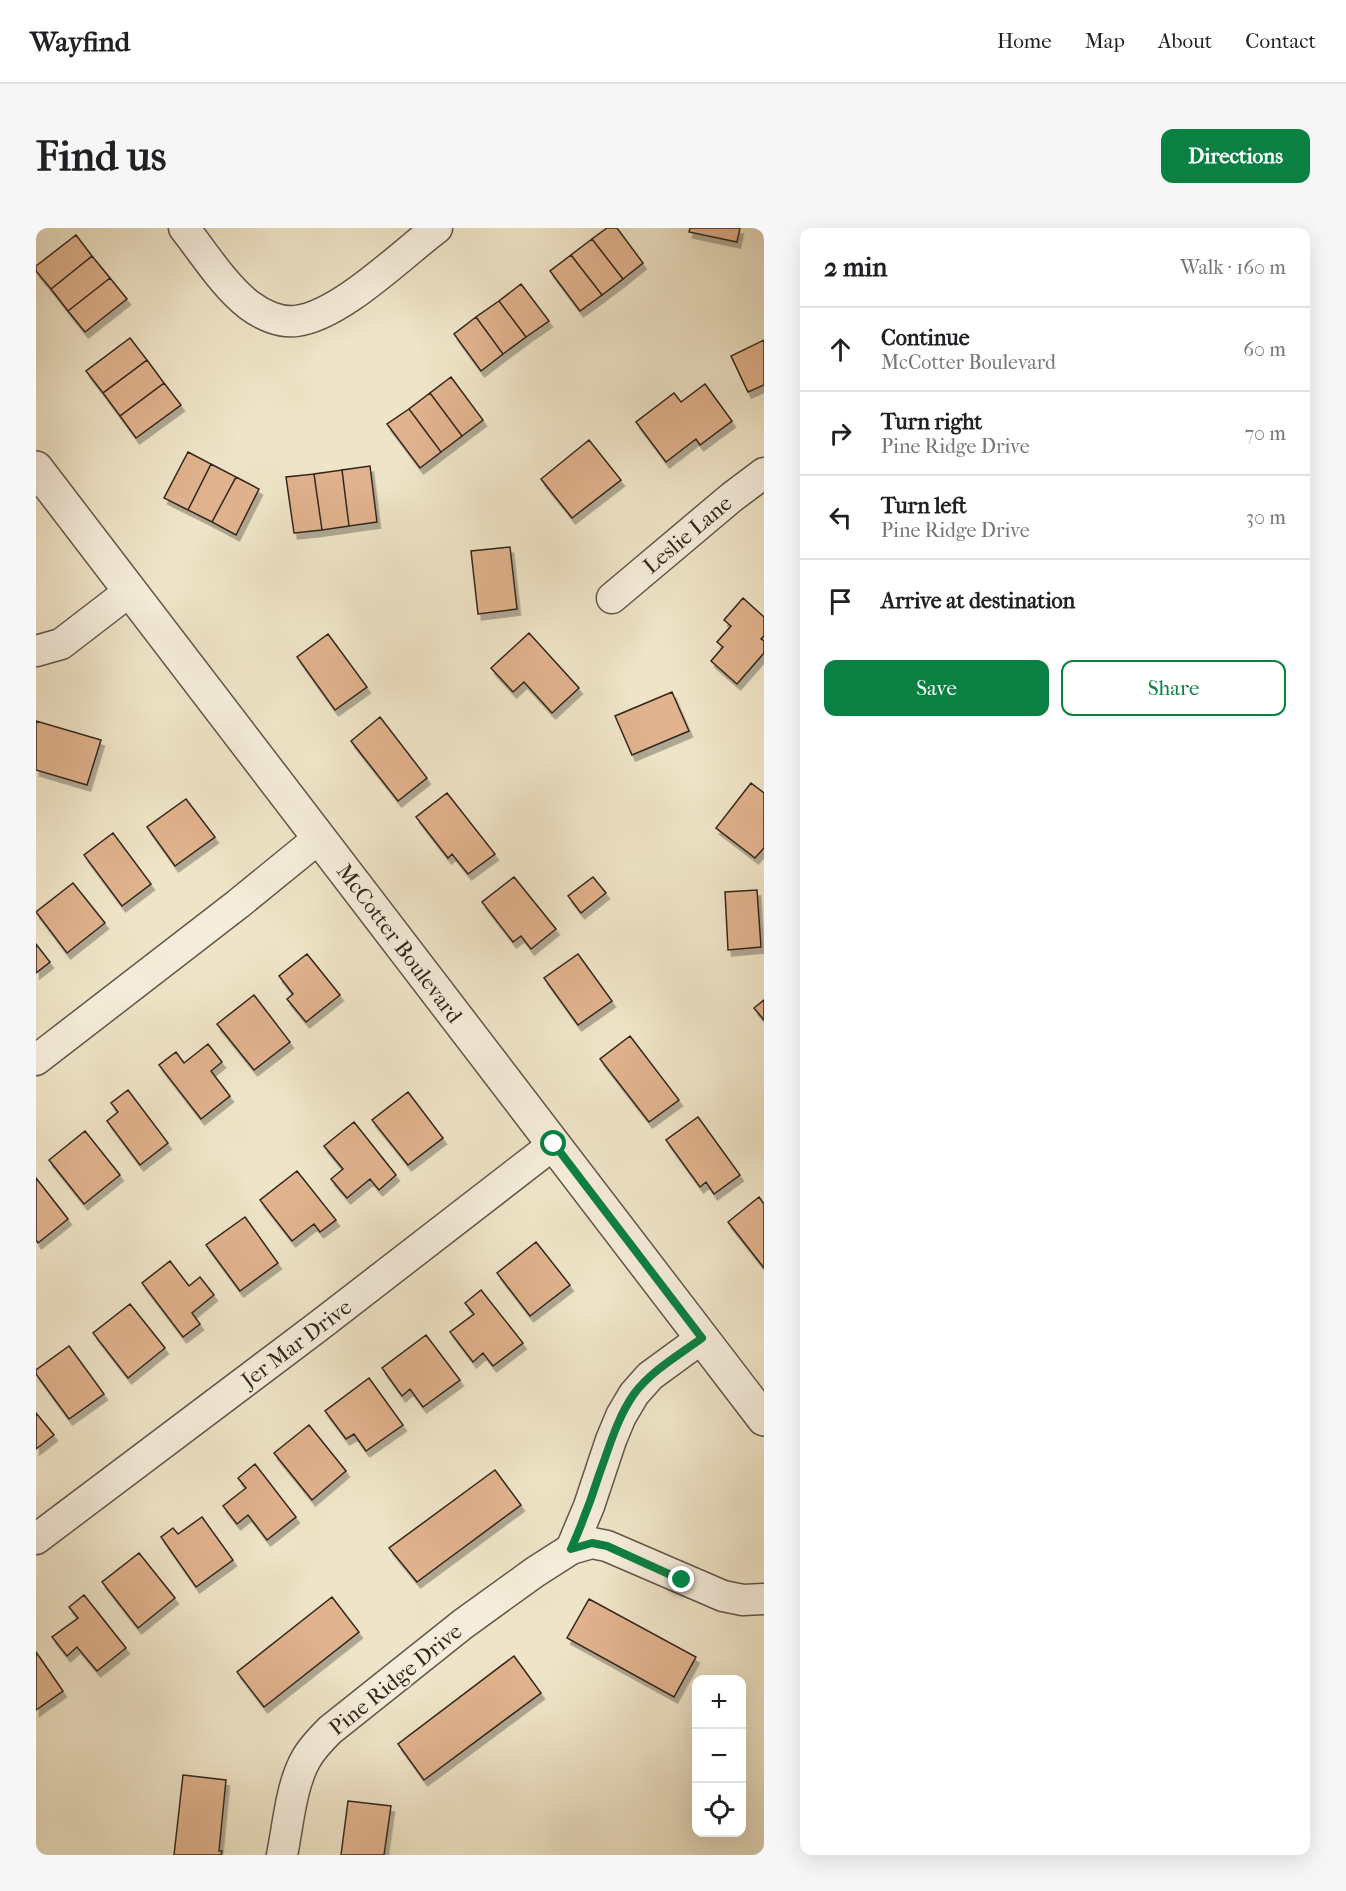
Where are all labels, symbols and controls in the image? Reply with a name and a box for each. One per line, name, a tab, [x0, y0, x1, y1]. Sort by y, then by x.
text: Wayfind	[30, 25, 130, 58]
text: Home	[997, 29, 1052, 53]
text: Map	[1085, 29, 1125, 53]
text: About	[1158, 29, 1212, 53]
text: Contact	[1245, 29, 1316, 53]
button: Directions	[1161, 129, 1310, 183]
text: Find us	[36, 132, 166, 181]
text: 2 min	[824, 252, 887, 283]
text: Walk · 160 m	[1180, 256, 1286, 279]
text: Continue	[881, 325, 970, 351]
icon: ahead	[824, 333, 857, 366]
text: 60 m	[1243, 338, 1286, 361]
text: McCotter Boulevard	[881, 351, 1056, 374]
text: Turn right	[881, 409, 982, 435]
icon: right	[824, 417, 857, 450]
text: 70 m	[1244, 422, 1286, 445]
text: Pine Ridge Drive	[881, 435, 1030, 458]
street label: Leslie Lane	[638, 490, 737, 579]
text: Turn left	[881, 493, 967, 519]
icon: left	[824, 501, 857, 534]
text: 30 m	[1246, 506, 1286, 529]
text: Pine Ridge Drive	[881, 519, 1030, 542]
icon: arrive	[824, 585, 857, 618]
text: Arrive at destination	[881, 588, 1075, 614]
button: Save	[824, 660, 1049, 716]
button: Share	[1061, 660, 1286, 716]
street label: McCotter Boulevard	[331, 859, 468, 1029]
route start	[540, 1130, 566, 1156]
street label: Jer Mar Drive	[235, 1294, 357, 1395]
route end	[668, 1566, 694, 1592]
street label: Pine Ridge Drive	[324, 1618, 467, 1741]
map controls	[692, 1675, 746, 1837]
button: +	[692, 1675, 746, 1729]
button: −	[692, 1729, 746, 1783]
button: locate	[692, 1783, 746, 1837]

